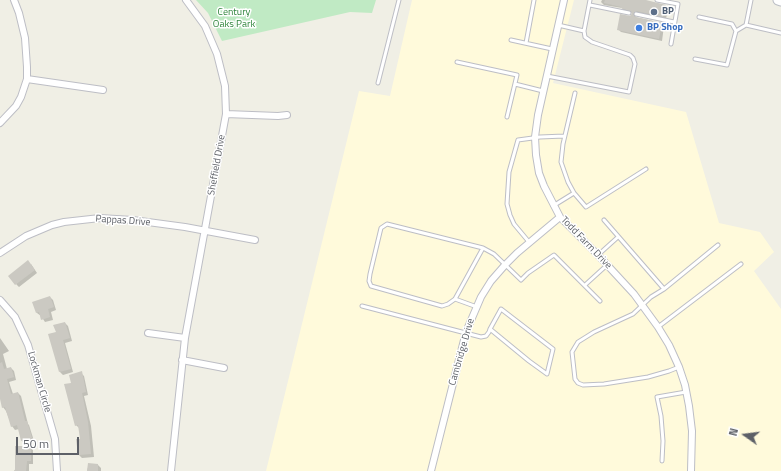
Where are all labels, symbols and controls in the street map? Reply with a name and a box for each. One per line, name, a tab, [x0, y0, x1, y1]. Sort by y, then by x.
place label: BP	[662, 6, 674, 18]
park label: Century Oaks Park	[213, 7, 255, 30]
marker: BP	[649, 7, 659, 17]
place label: BP Shop	[647, 22, 683, 34]
marker: BP Shop	[634, 23, 644, 33]
street label: Sheffield Drive	[206, 134, 228, 196]
street label: Pappas Drive	[95, 213, 151, 229]
street label: Todd Farm Drive	[558, 214, 614, 272]
street label: Cambridge Drive	[447, 317, 477, 387]
street label: Lockman Circle	[25, 350, 53, 414]
north arrow	[725, 415, 765, 455]
text: N	[725, 426, 742, 438]
scale bar	[18, 429, 81, 455]
text: 50 m	[23, 434, 49, 453]

